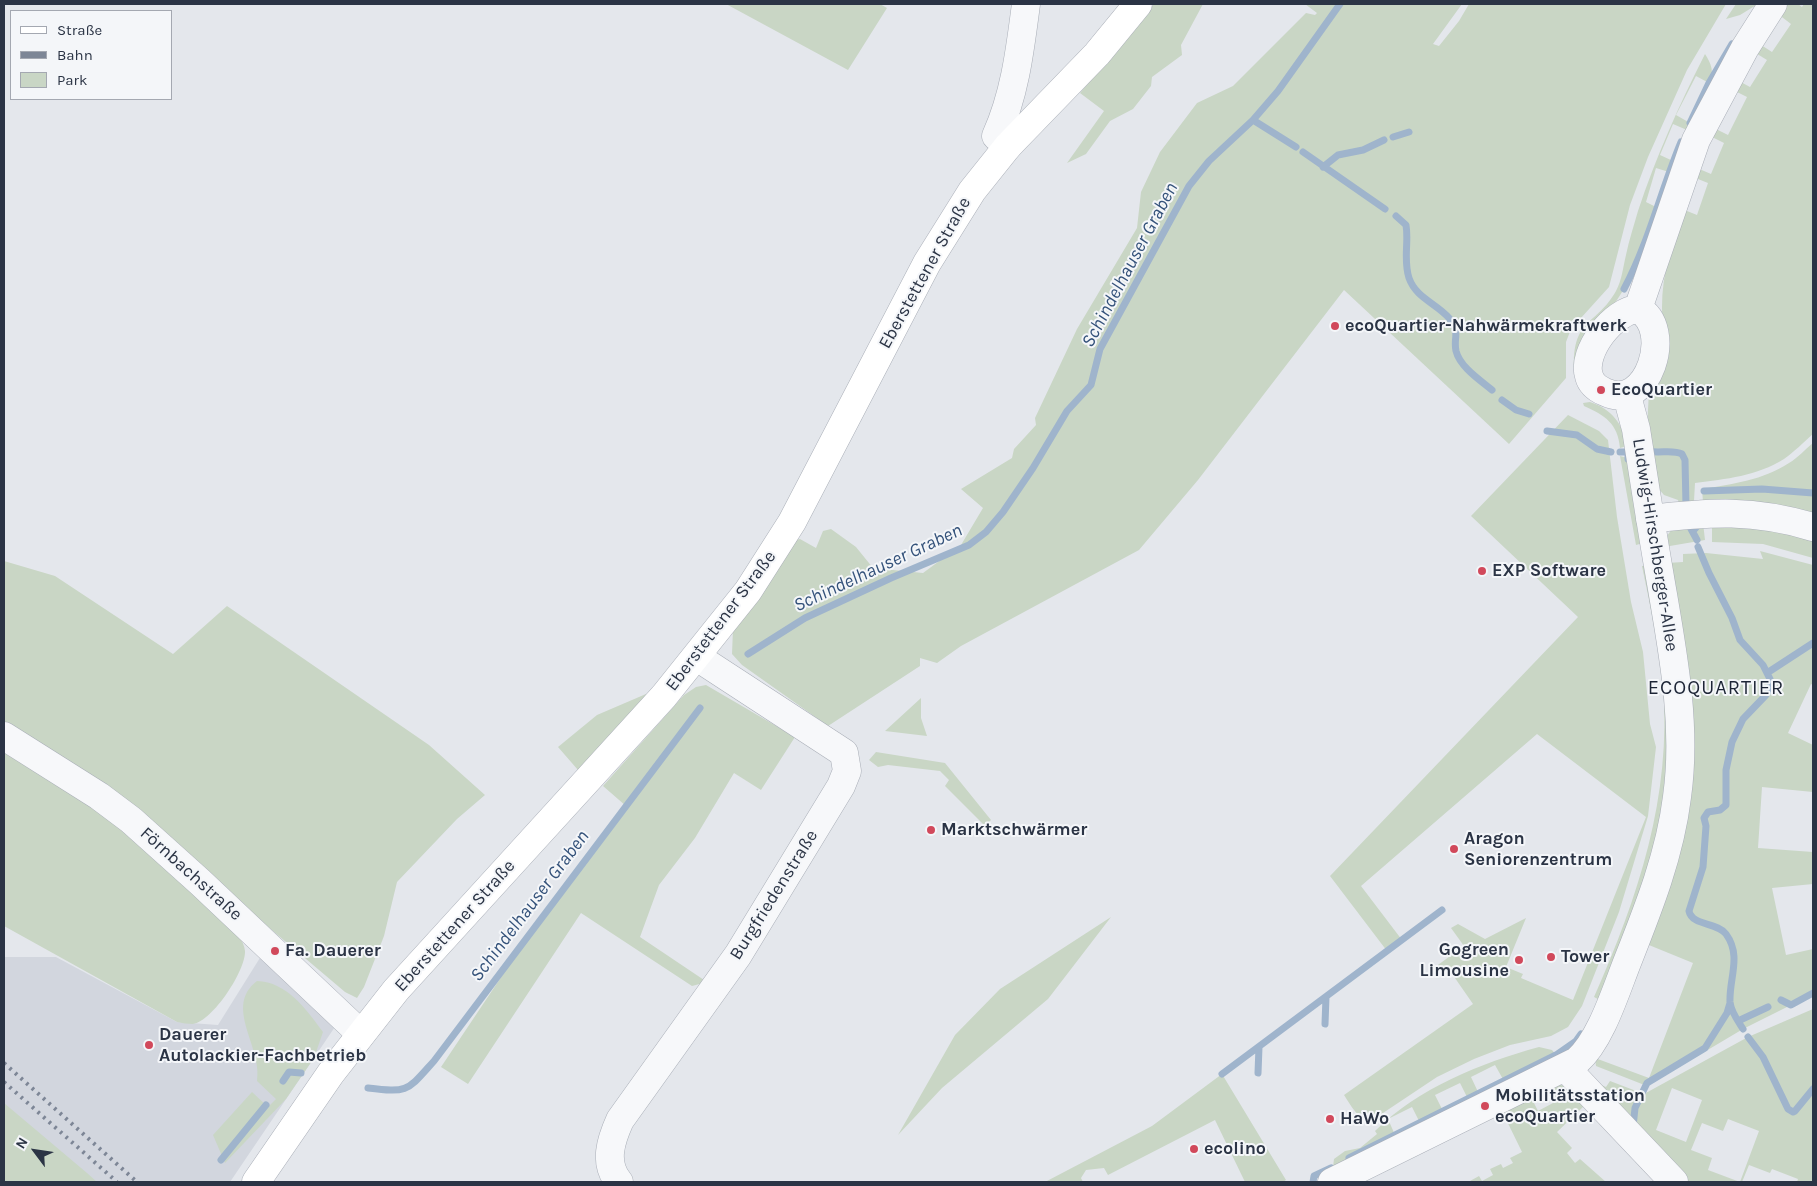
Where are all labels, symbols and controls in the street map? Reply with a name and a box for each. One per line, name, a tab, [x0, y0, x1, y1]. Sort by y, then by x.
legend	[10, 10, 172, 100]
text: Straße	[57, 21, 102, 39]
text: Bahn	[57, 46, 93, 64]
text: Park	[57, 71, 87, 89]
water label: Schindelhauser Graben	[1077, 179, 1183, 351]
street label: Eberstettener Straße	[874, 193, 976, 353]
place label: ecoQuartier-Nahwärmekraftwerk	[1345, 315, 1627, 337]
marker: ecoQuartier-Nahwärmekraftwerk	[1329, 320, 1341, 332]
place label: EcoQuartier	[1611, 379, 1712, 401]
marker: EcoQuartier	[1595, 384, 1607, 396]
street label: Ludwig-Hirschberger-Allee	[1627, 437, 1683, 653]
water label: Schindelhauser Graben	[790, 519, 966, 617]
street label: Eberstettener Straße	[661, 547, 781, 695]
place label: EXP Software	[1492, 560, 1606, 582]
marker: EXP Software	[1476, 565, 1488, 577]
district label: ECOQUARTIER	[1646, 676, 1786, 700]
place label: Marktschwärmer	[941, 819, 1087, 841]
street label: Förnbachstraße	[136, 823, 246, 925]
marker: Marktschwärmer	[925, 824, 937, 836]
water label: Schindelhauser Graben	[466, 826, 594, 986]
street label: Burgfriedenstraße	[725, 826, 823, 964]
place label: Aragon Seniorenzentrum	[1464, 828, 1612, 871]
marker: Aragon Seniorenzentrum	[1448, 843, 1460, 855]
street label: Eberstettener Straße	[390, 856, 520, 996]
place label: Gogreen Limousine	[1419, 939, 1509, 982]
place label: Fa. Dauerer	[285, 940, 381, 962]
marker: Fa. Dauerer	[269, 945, 281, 957]
place label: Tower	[1561, 946, 1609, 968]
marker: Tower	[1545, 951, 1557, 963]
marker: Gogreen Limousine	[1513, 954, 1525, 966]
place label: Dauerer Autolackier-Fachbetrieb	[159, 1024, 366, 1066]
marker: Dauerer Autolackier-Fachbetrieb	[143, 1039, 155, 1051]
place label: Mobilitätsstation ecoQuartier	[1495, 1085, 1645, 1128]
marker: Mobilitätsstation ecoQuartier	[1479, 1100, 1491, 1112]
place label: HaWo	[1340, 1108, 1389, 1130]
marker: HaWo	[1324, 1113, 1336, 1125]
north arrow	[10, 1126, 60, 1176]
text: N	[12, 1134, 32, 1152]
place label: ecolino	[1204, 1138, 1266, 1160]
marker: ecolino	[1188, 1143, 1200, 1155]

